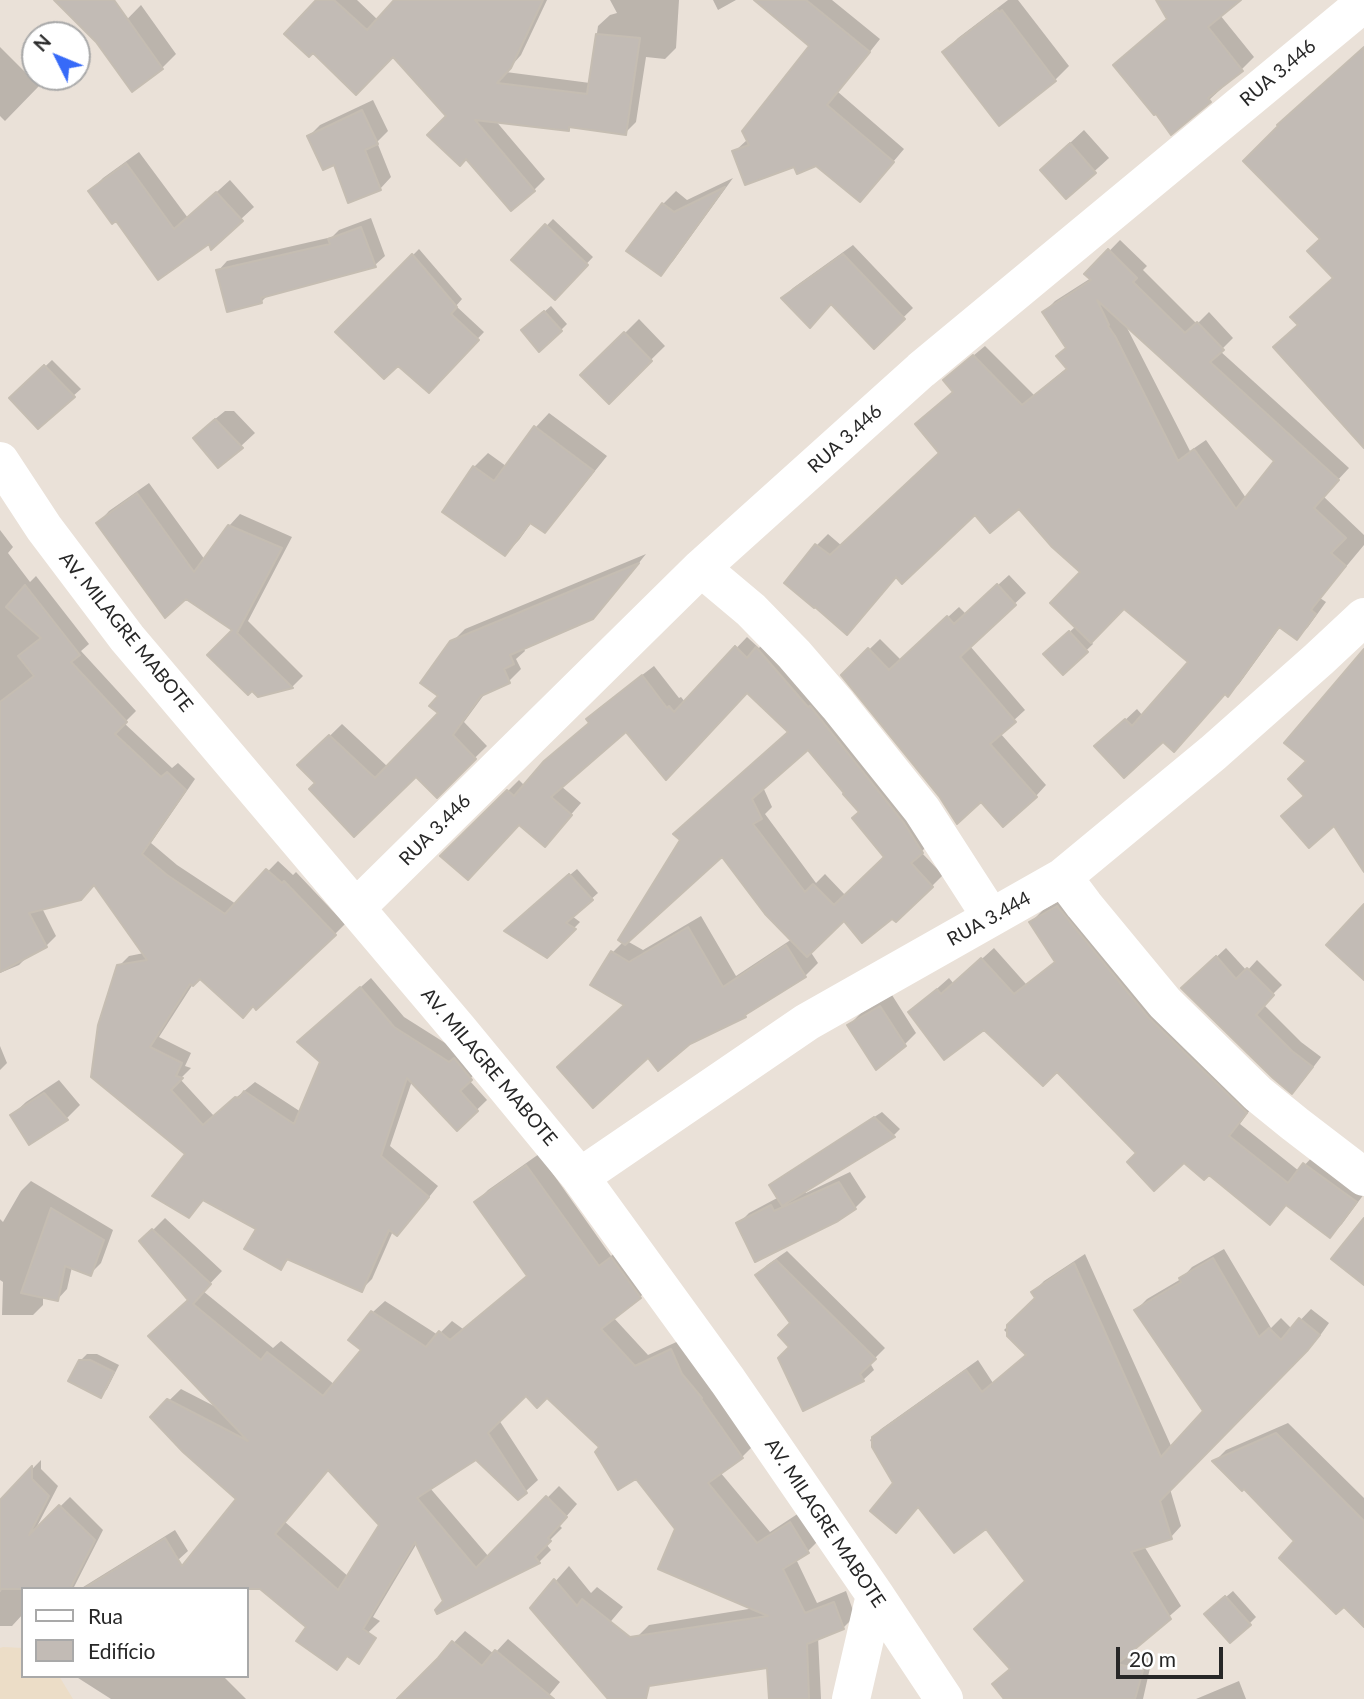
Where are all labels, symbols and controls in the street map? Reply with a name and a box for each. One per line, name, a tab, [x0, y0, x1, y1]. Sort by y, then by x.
north arrow	[21, 21, 91, 91]
text: N	[28, 30, 55, 56]
street label: RUA 3.446	[1236, 35, 1320, 111]
street label: RUA 3.446	[803, 400, 887, 478]
street label: AV. MILAGRE MABOTE	[54, 547, 198, 717]
street label: RUA 3.446	[394, 789, 476, 871]
street label: RUA 3.444	[943, 887, 1035, 951]
street label: AV. MILAGRE MABOTE	[416, 983, 562, 1151]
street label: AV. MILAGRE MABOTE	[760, 1434, 890, 1612]
legend	[21, 1587, 248, 1678]
text: Rua	[88, 1603, 123, 1628]
scale bar	[1119, 1632, 1226, 1676]
text: Edifício	[88, 1638, 155, 1663]
text: 20 m	[1129, 1646, 1176, 1671]

